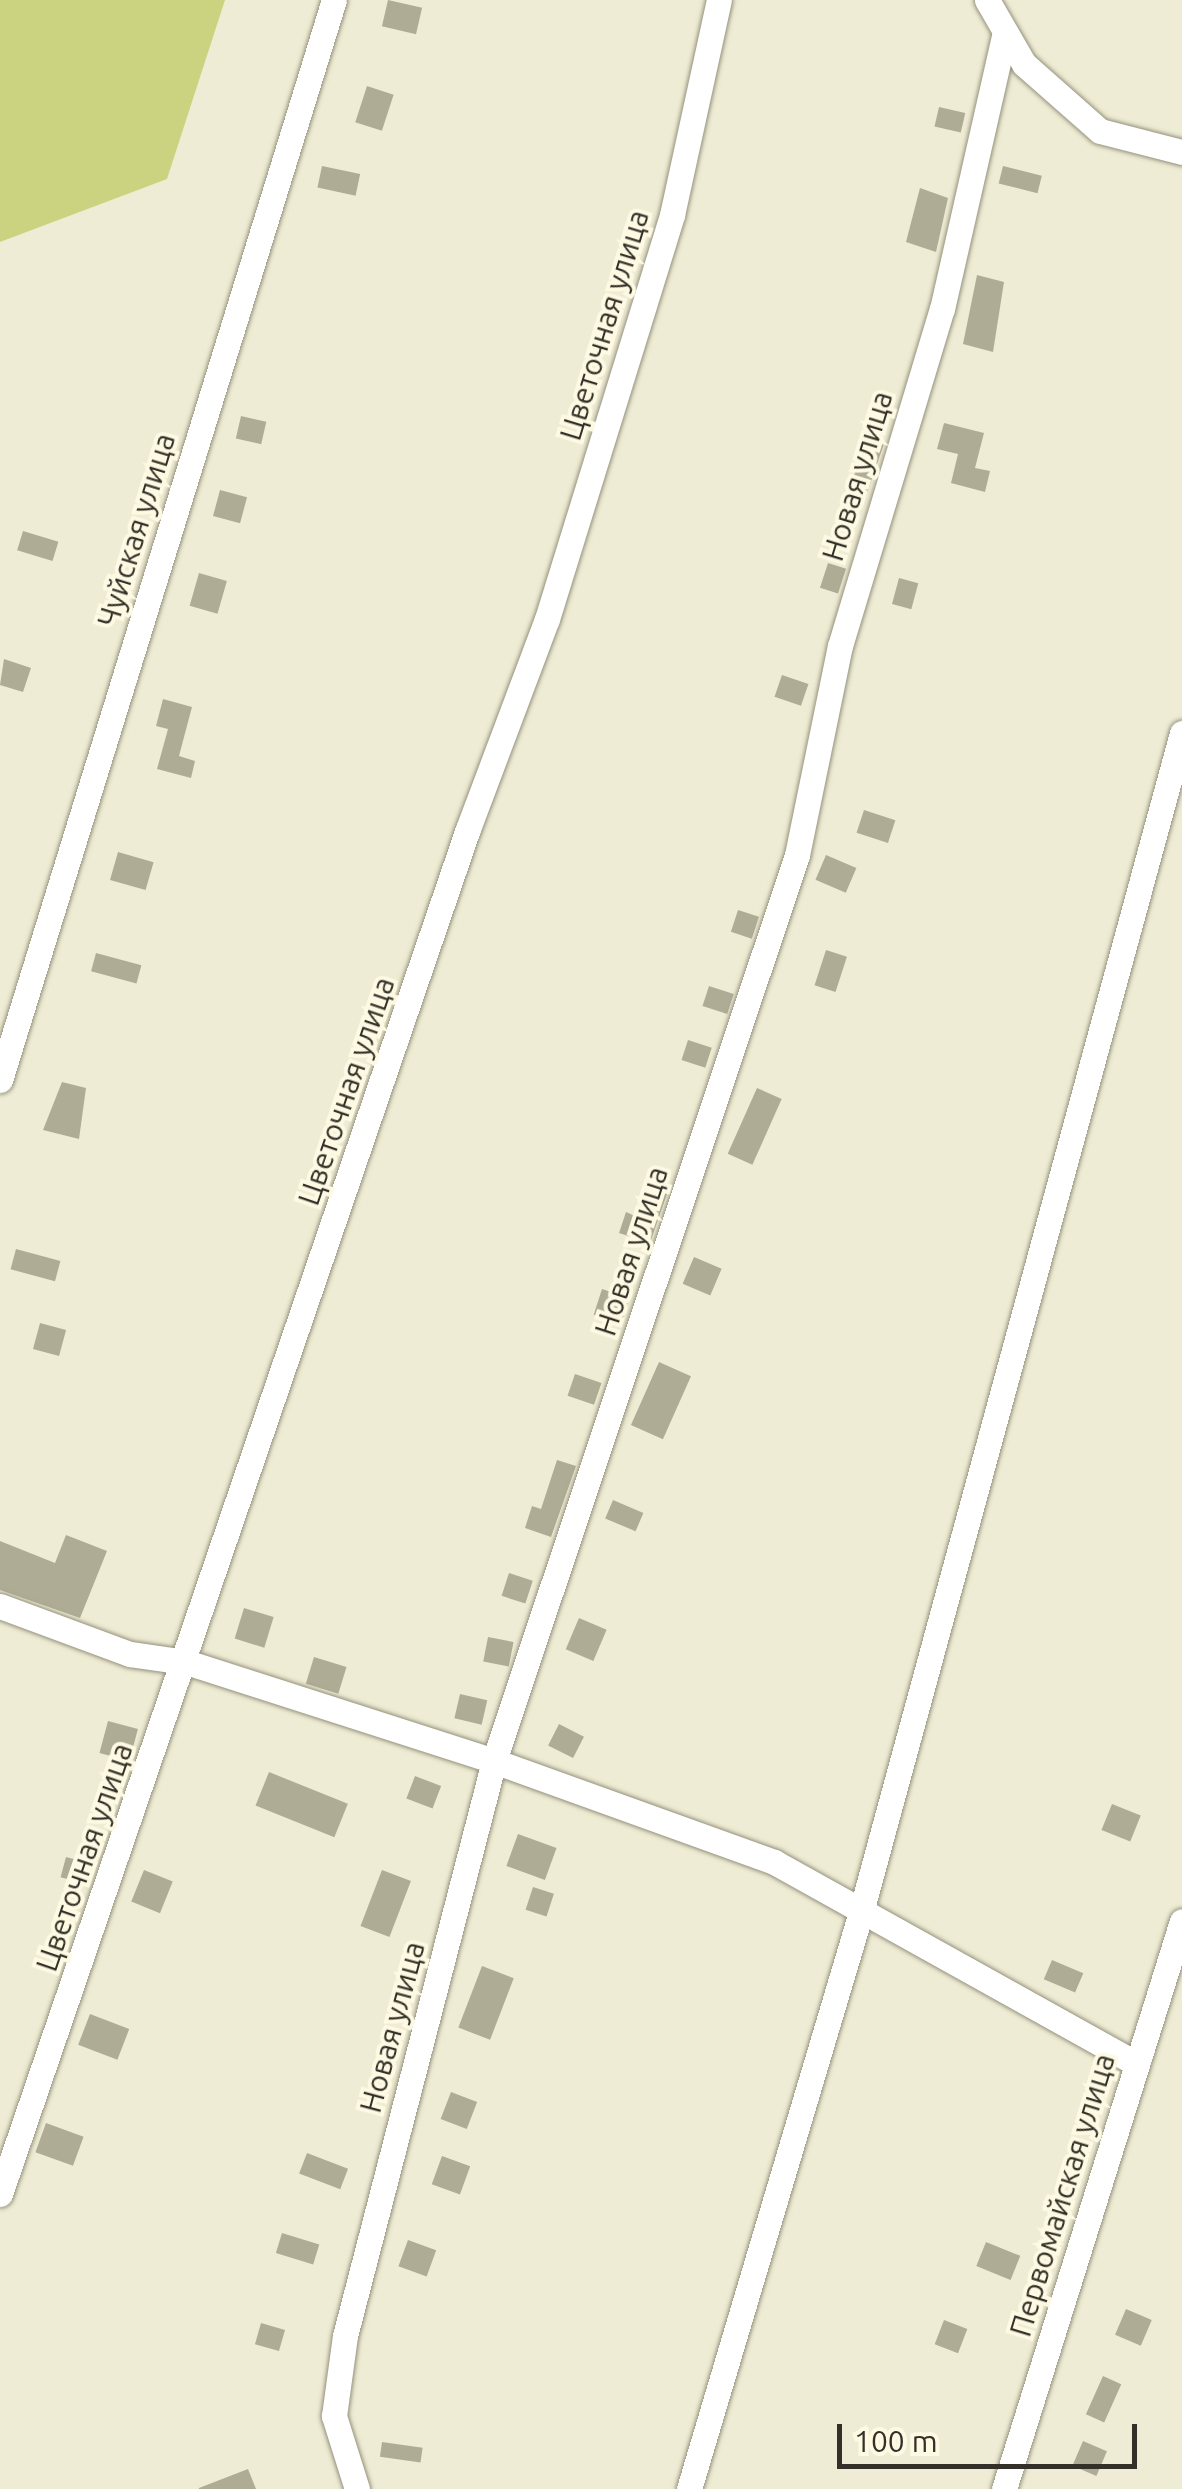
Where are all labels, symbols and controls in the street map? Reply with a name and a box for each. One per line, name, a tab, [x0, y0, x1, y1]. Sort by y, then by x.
street label: Цветочная улица	[552, 206, 656, 444]
street label: Новая улица	[814, 387, 900, 565]
street label: Чуйская улица	[89, 429, 183, 631]
street label: Цветочная улица	[290, 972, 402, 1210]
street label: Новая улица	[587, 1162, 675, 1340]
street label: Цветочная улица	[28, 1738, 140, 1976]
street label: Новая улица	[352, 1938, 432, 2116]
street label: Первомайская улица	[1002, 2049, 1122, 2341]
scale bar	[842, 2404, 1142, 2466]
text: 100 m	[854, 2424, 938, 2458]

